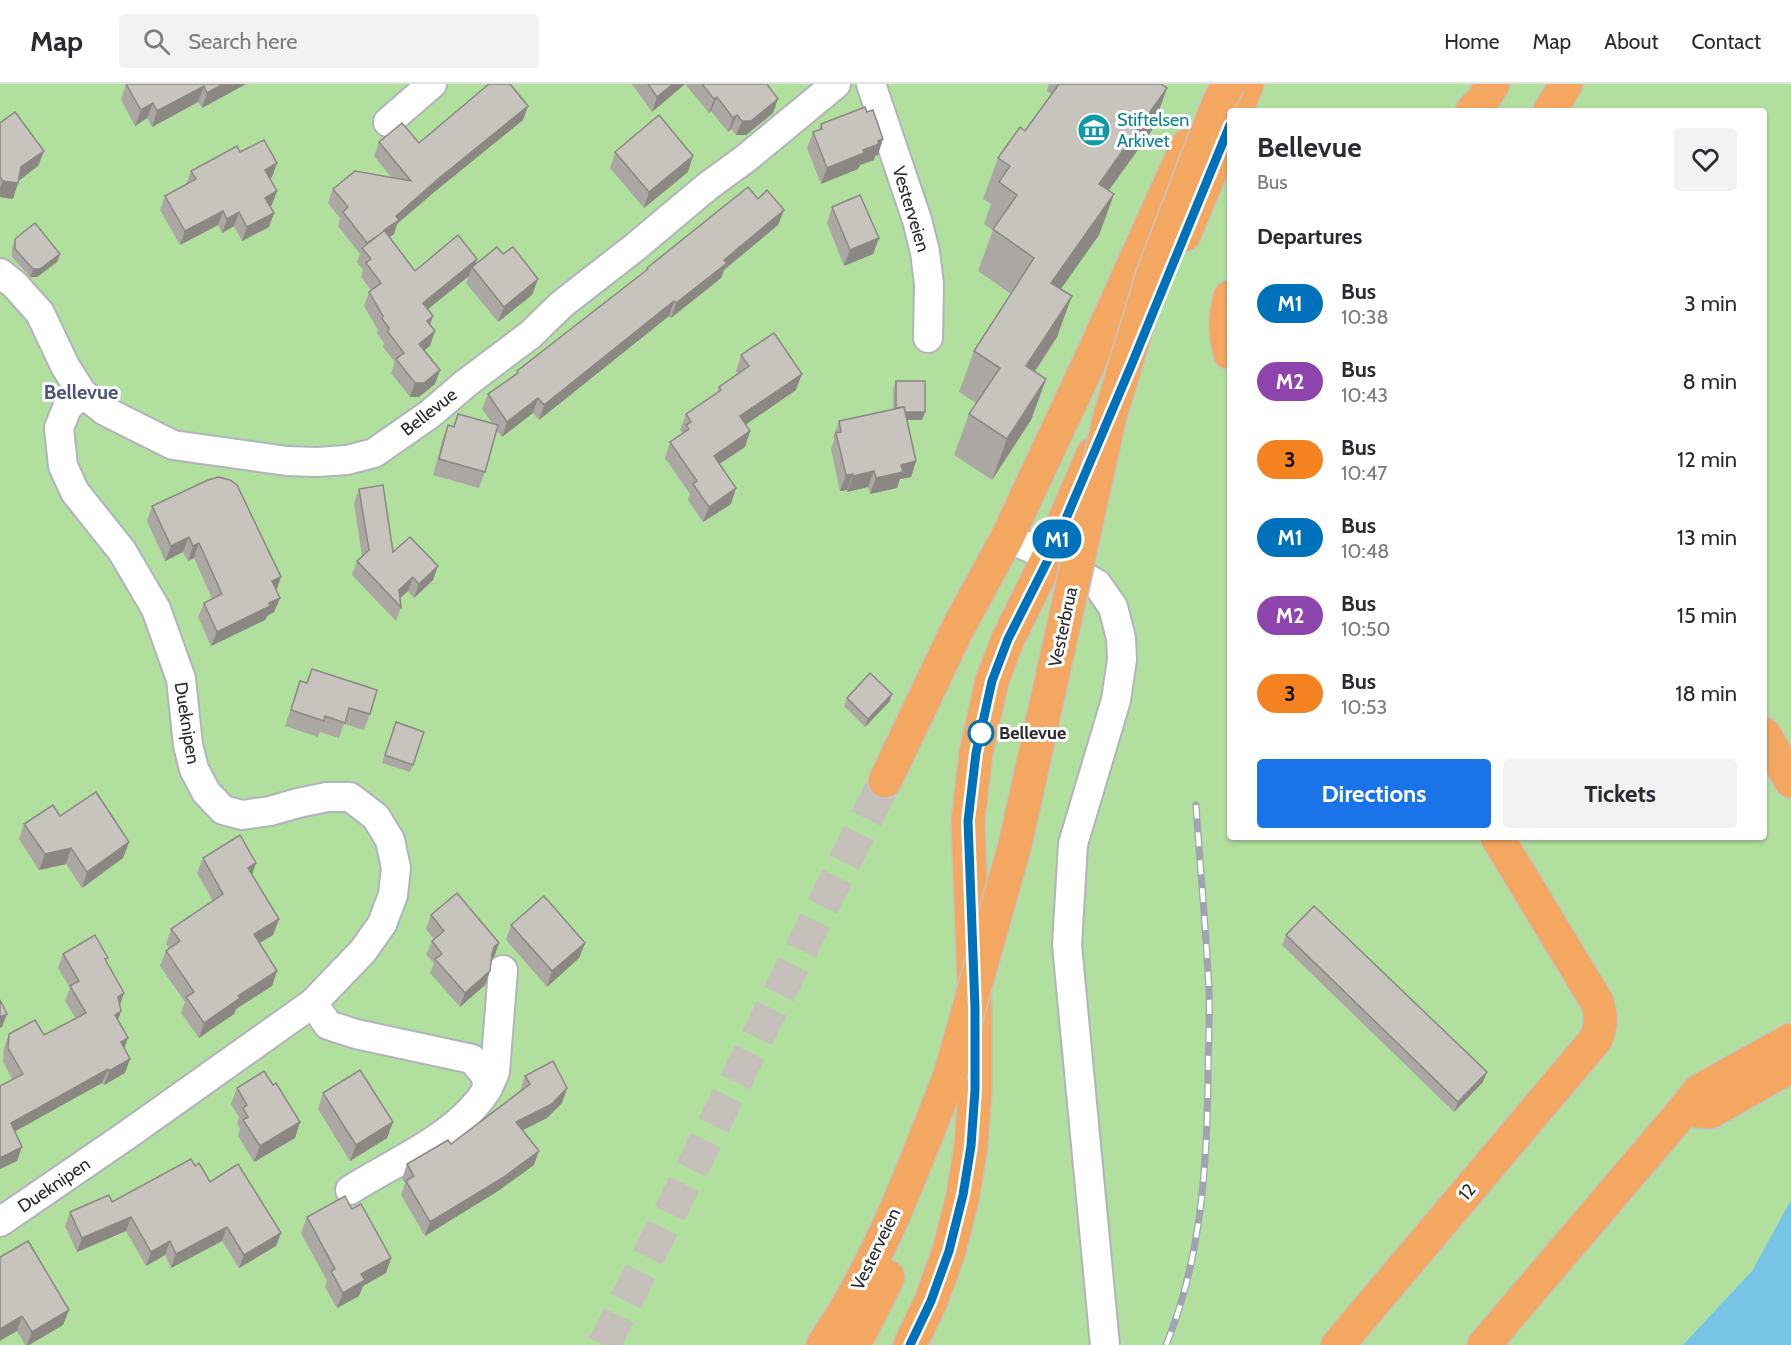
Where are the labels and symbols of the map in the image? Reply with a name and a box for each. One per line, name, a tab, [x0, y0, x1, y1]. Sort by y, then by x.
place label: Stiftelsen Arkivet	[1117, 109, 1189, 152]
museum icon: Stiftelsen Arkivet	[1076, 112, 1112, 148]
street label: Vesterveien	[888, 163, 934, 255]
district label: Bellevue	[44, 380, 118, 404]
street label: Bellevue	[397, 383, 461, 441]
line badge: M1	[1030, 520, 1084, 558]
street label: Vesterbrua	[1044, 585, 1082, 669]
street label: Dueknipen	[170, 680, 204, 766]
marker: Bellevue	[968, 720, 994, 746]
place label: Bellevue	[999, 722, 1066, 744]
street label: Dueknipen	[13, 1153, 95, 1217]
street label: 12	[1454, 1179, 1480, 1205]
street label: Vesterveien	[847, 1204, 905, 1294]

